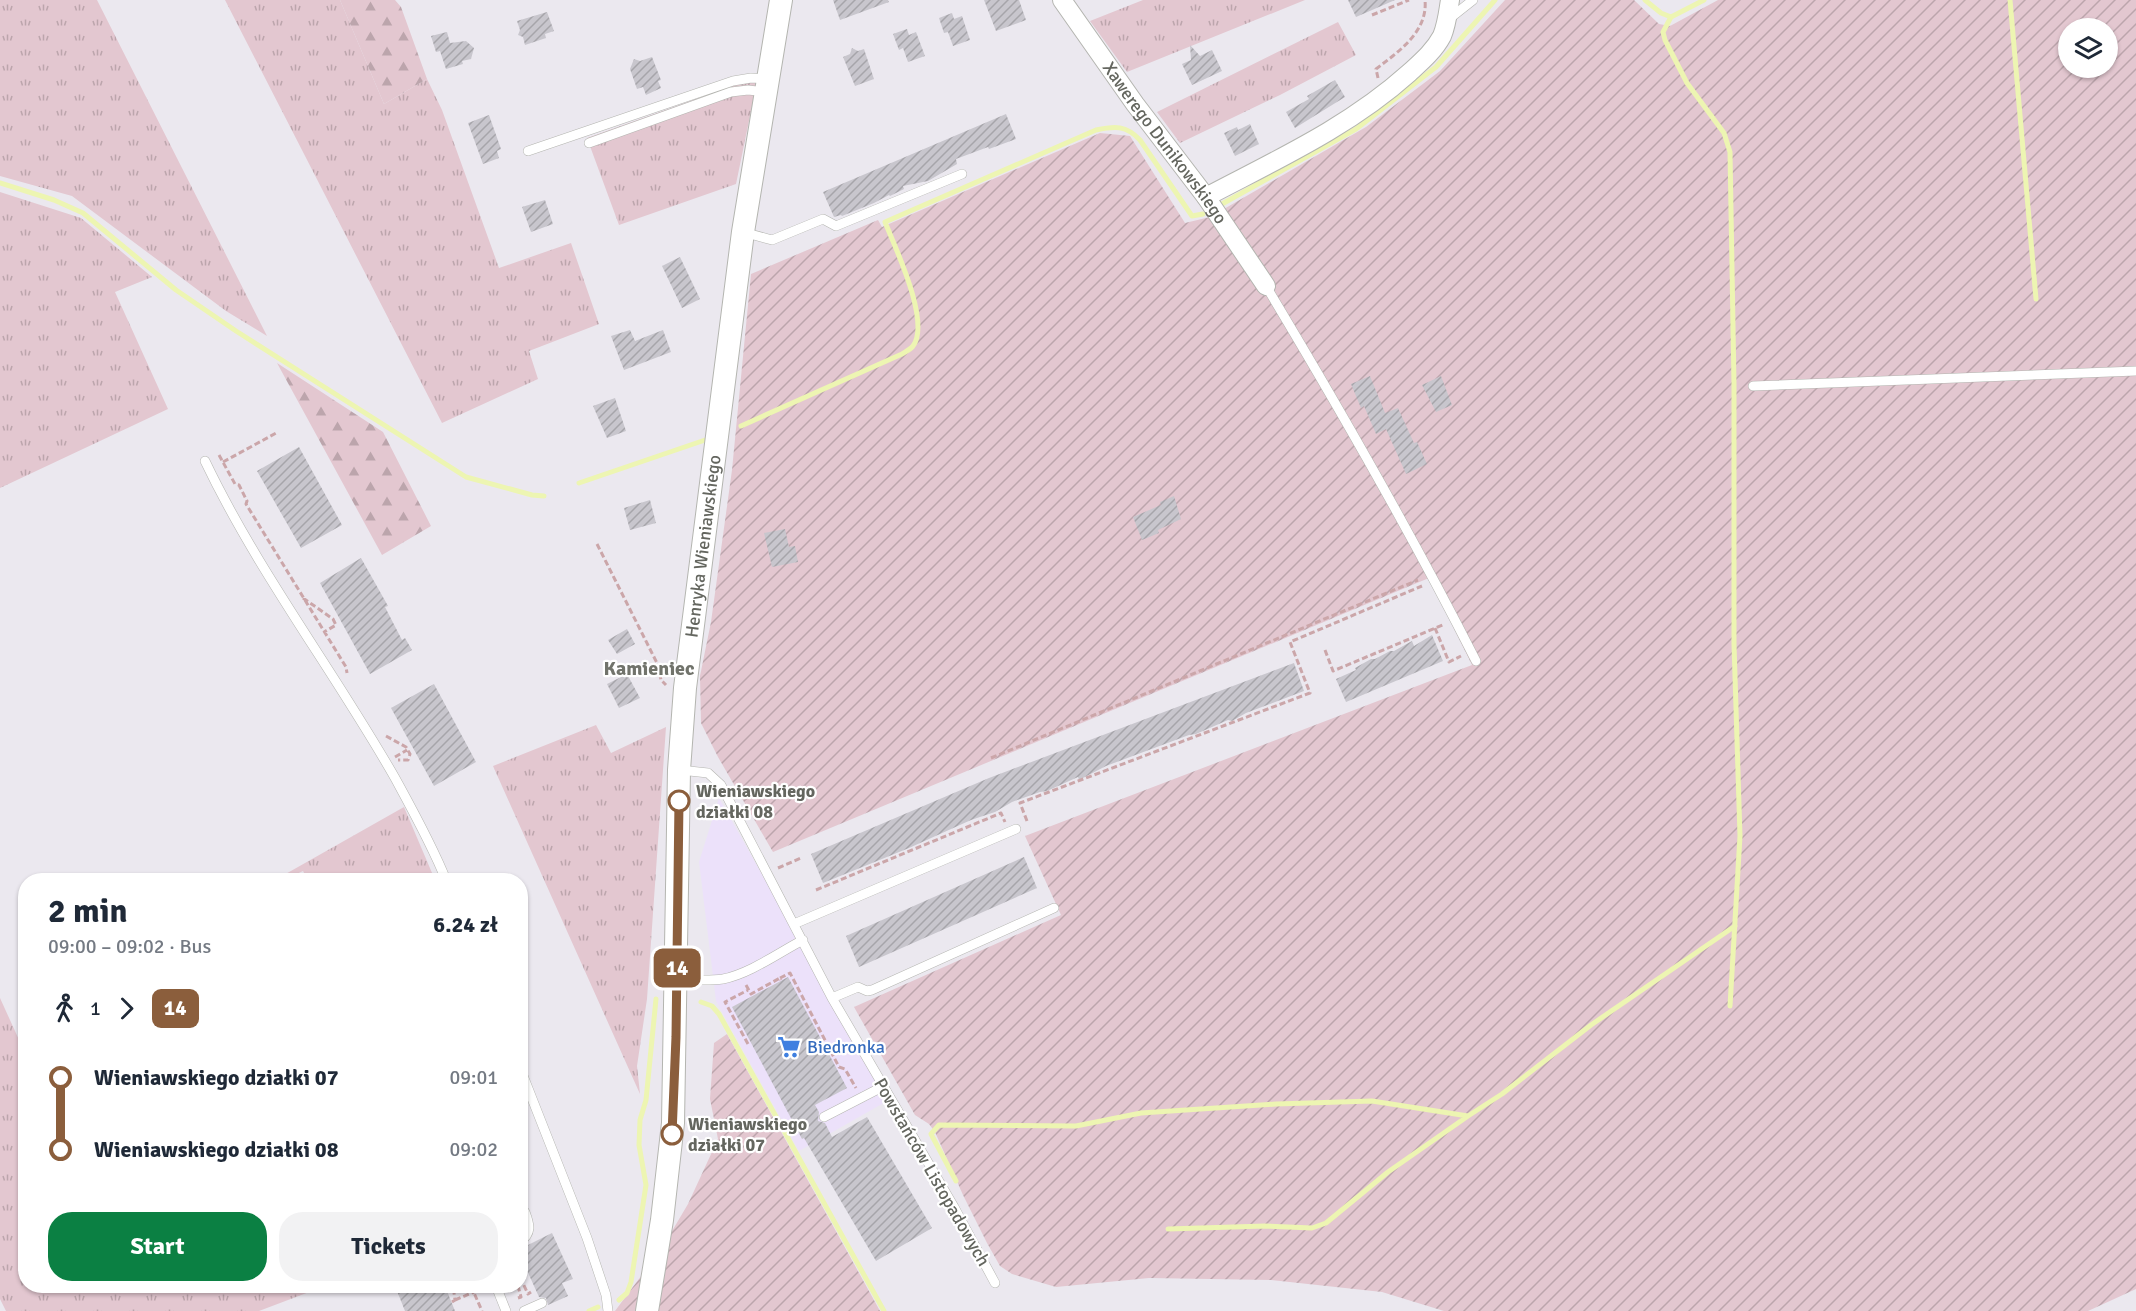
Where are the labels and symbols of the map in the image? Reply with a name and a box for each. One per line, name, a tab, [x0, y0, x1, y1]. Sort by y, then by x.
street label: Xawerego Dunikowskiego	[1098, 58, 1232, 228]
street label: Henryka Wieniawskiego	[680, 454, 726, 639]
district label: Kamieniec	[603, 656, 695, 681]
place label: Wieniawskiego działki 08	[696, 780, 815, 823]
marker: Wieniawskiego działki 08	[668, 790, 690, 812]
line badge: 14	[650, 948, 704, 988]
supermarket icon: Biedronka	[776, 1034, 802, 1060]
place label: Biedronka	[807, 1036, 885, 1058]
street label: Powstańców Listopadowych	[869, 1074, 995, 1270]
place label: Wieniawskiego działki 07	[688, 1113, 807, 1156]
marker: Wieniawskiego działki 07	[661, 1123, 683, 1145]

